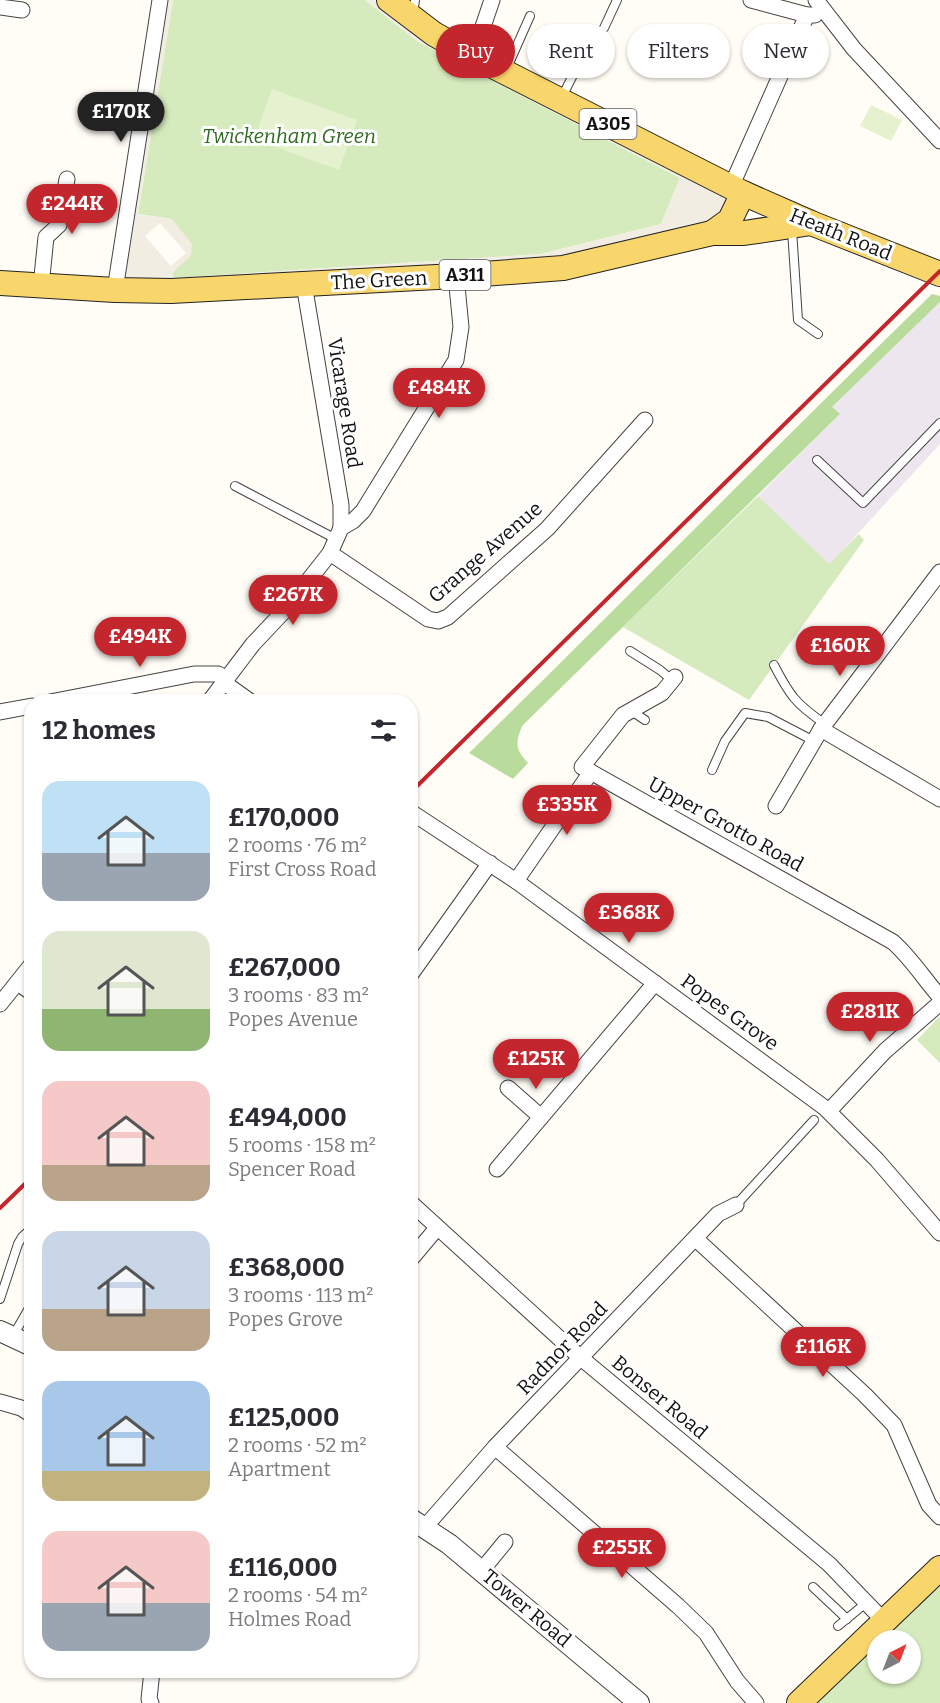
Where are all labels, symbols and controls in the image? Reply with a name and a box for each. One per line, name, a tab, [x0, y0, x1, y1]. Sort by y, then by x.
chip: Buy	[436, 24, 515, 78]
chip: Rent	[527, 24, 615, 78]
chip: Filters	[627, 24, 730, 78]
chip: New	[742, 24, 829, 78]
pin: £170K	[79, 92, 163, 143]
text: £170K	[92, 99, 151, 123]
road number: A305	[580, 109, 636, 139]
park label: Twickenham Green	[202, 124, 376, 148]
pin: £244K	[30, 184, 114, 235]
text: £244K	[40, 191, 104, 215]
street label: Heath Road	[786, 203, 896, 265]
road number: A311	[440, 260, 490, 290]
street label: The Green	[330, 265, 428, 295]
street label: Vicarage Road	[323, 336, 367, 470]
pin: £484K	[397, 368, 481, 419]
text: £484K	[407, 375, 471, 399]
street label: Grange Avenue	[423, 496, 547, 608]
pin: £267K	[251, 575, 335, 626]
text: £267K	[263, 582, 323, 606]
pin: £494K	[98, 617, 182, 668]
text: £494K	[108, 624, 172, 648]
pin: £160K	[798, 626, 882, 677]
text: £160K	[810, 633, 870, 657]
icon: filters	[367, 714, 400, 747]
text: 12 homes	[42, 715, 156, 746]
street label: Upper Grotto Road	[644, 771, 808, 877]
pin: £335K	[525, 785, 609, 836]
text: £335K	[536, 792, 598, 816]
text: £170,000	[228, 802, 340, 833]
icon: home	[90, 805, 162, 877]
text: 2 rooms · 76 m²	[228, 833, 367, 857]
text: First Cross Road	[228, 857, 377, 881]
pin: £368K	[587, 893, 671, 944]
text: £368K	[598, 900, 660, 924]
text: £267,000	[228, 952, 341, 983]
icon: home	[90, 955, 162, 1027]
street label: Popes Grove	[676, 969, 784, 1055]
text: 3 rooms · 83 m²	[228, 983, 369, 1007]
pin: £281K	[828, 992, 912, 1043]
text: £281K	[840, 999, 900, 1023]
text: Popes Avenue	[228, 1007, 358, 1031]
pin: £125K	[494, 1039, 578, 1090]
text: £125K	[507, 1046, 565, 1070]
text: £494,000	[228, 1102, 347, 1133]
icon: home	[90, 1105, 162, 1177]
text: 5 rooms · 158 m²	[228, 1133, 376, 1157]
text: Spencer Road	[228, 1157, 356, 1181]
text: £368,000	[228, 1252, 345, 1283]
icon: home	[90, 1255, 162, 1327]
text: 3 rooms · 113 m²	[228, 1283, 373, 1307]
street label: Radnor Road	[512, 1297, 612, 1399]
text: Popes Grove	[228, 1307, 343, 1331]
pin: £116K	[781, 1327, 865, 1378]
text: £116K	[795, 1334, 851, 1358]
street label: Bonser Road	[607, 1350, 713, 1444]
text: £125,000	[228, 1402, 339, 1433]
icon: home	[90, 1405, 162, 1477]
text: 2 rooms · 52 m²	[228, 1433, 367, 1457]
text: Apartment	[228, 1457, 331, 1481]
pin: £255K	[580, 1528, 664, 1579]
text: £255K	[592, 1535, 652, 1559]
text: £116,000	[228, 1552, 338, 1583]
icon: home	[90, 1555, 162, 1627]
street label: Tower Road	[478, 1564, 576, 1652]
text: 2 rooms · 54 m²	[228, 1583, 368, 1607]
text: Holmes Road	[228, 1607, 351, 1631]
north arrow	[867, 1630, 921, 1684]
map controls	[867, 1630, 921, 1684]

